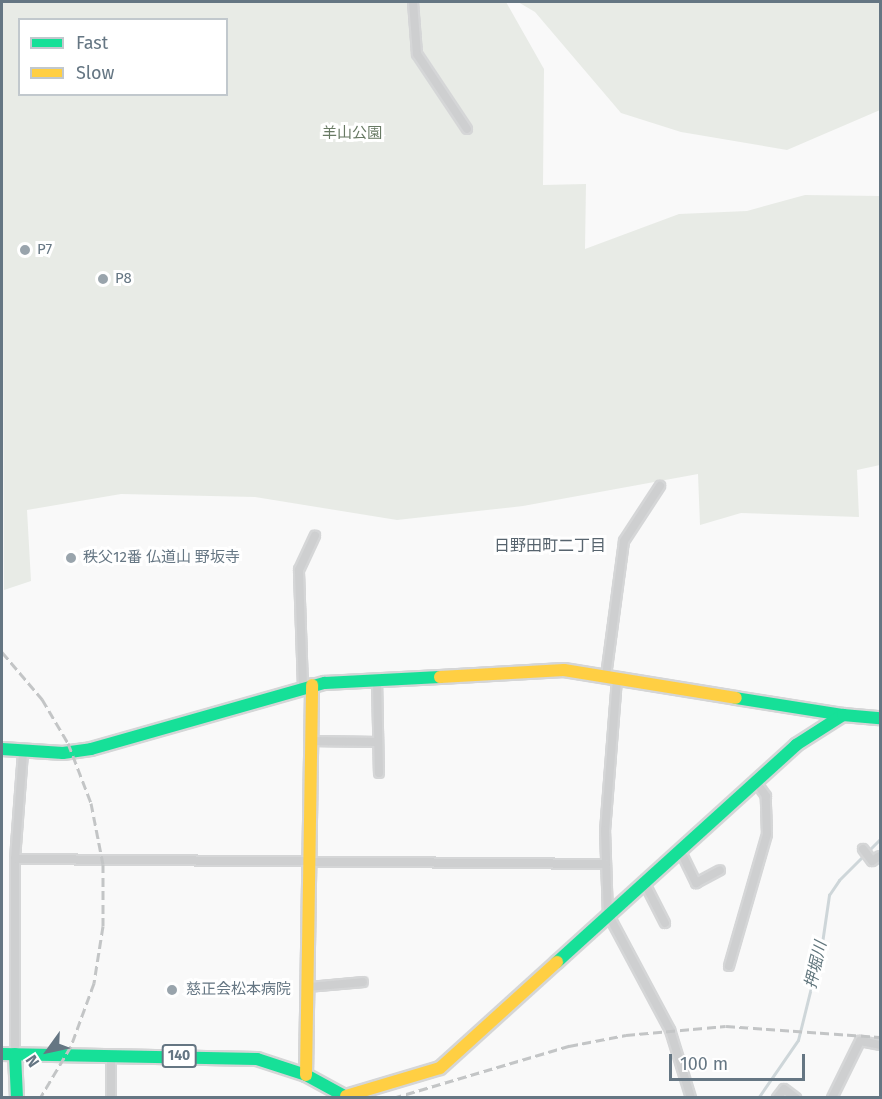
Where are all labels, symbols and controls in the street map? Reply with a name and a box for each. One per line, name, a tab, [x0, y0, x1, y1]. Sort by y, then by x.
legend	[18, 18, 228, 96]
text: Fast	[76, 32, 108, 54]
text: Slow	[76, 62, 114, 84]
park label: 羊山公園	[322, 125, 382, 143]
place label: P7	[37, 241, 52, 259]
marker: P7	[18, 243, 32, 257]
place label: P8	[115, 270, 132, 288]
marker: P8	[96, 272, 110, 286]
district label: 日野田町二丁目	[494, 536, 606, 556]
place label: 秩父12番 仏道山 野坂寺	[83, 549, 240, 567]
marker: 秩父12番 仏道山 野坂寺	[64, 551, 78, 565]
water label: 押堀川	[801, 939, 831, 991]
marker: 慈正会松本病院	[163, 981, 181, 999]
place label: 慈正会松本病院	[186, 981, 291, 999]
north arrow	[18, 1021, 78, 1081]
scale bar	[672, 1042, 808, 1080]
road number: 140	[161, 1045, 197, 1067]
text: N	[22, 1051, 43, 1071]
text: 100 m	[680, 1053, 728, 1075]

